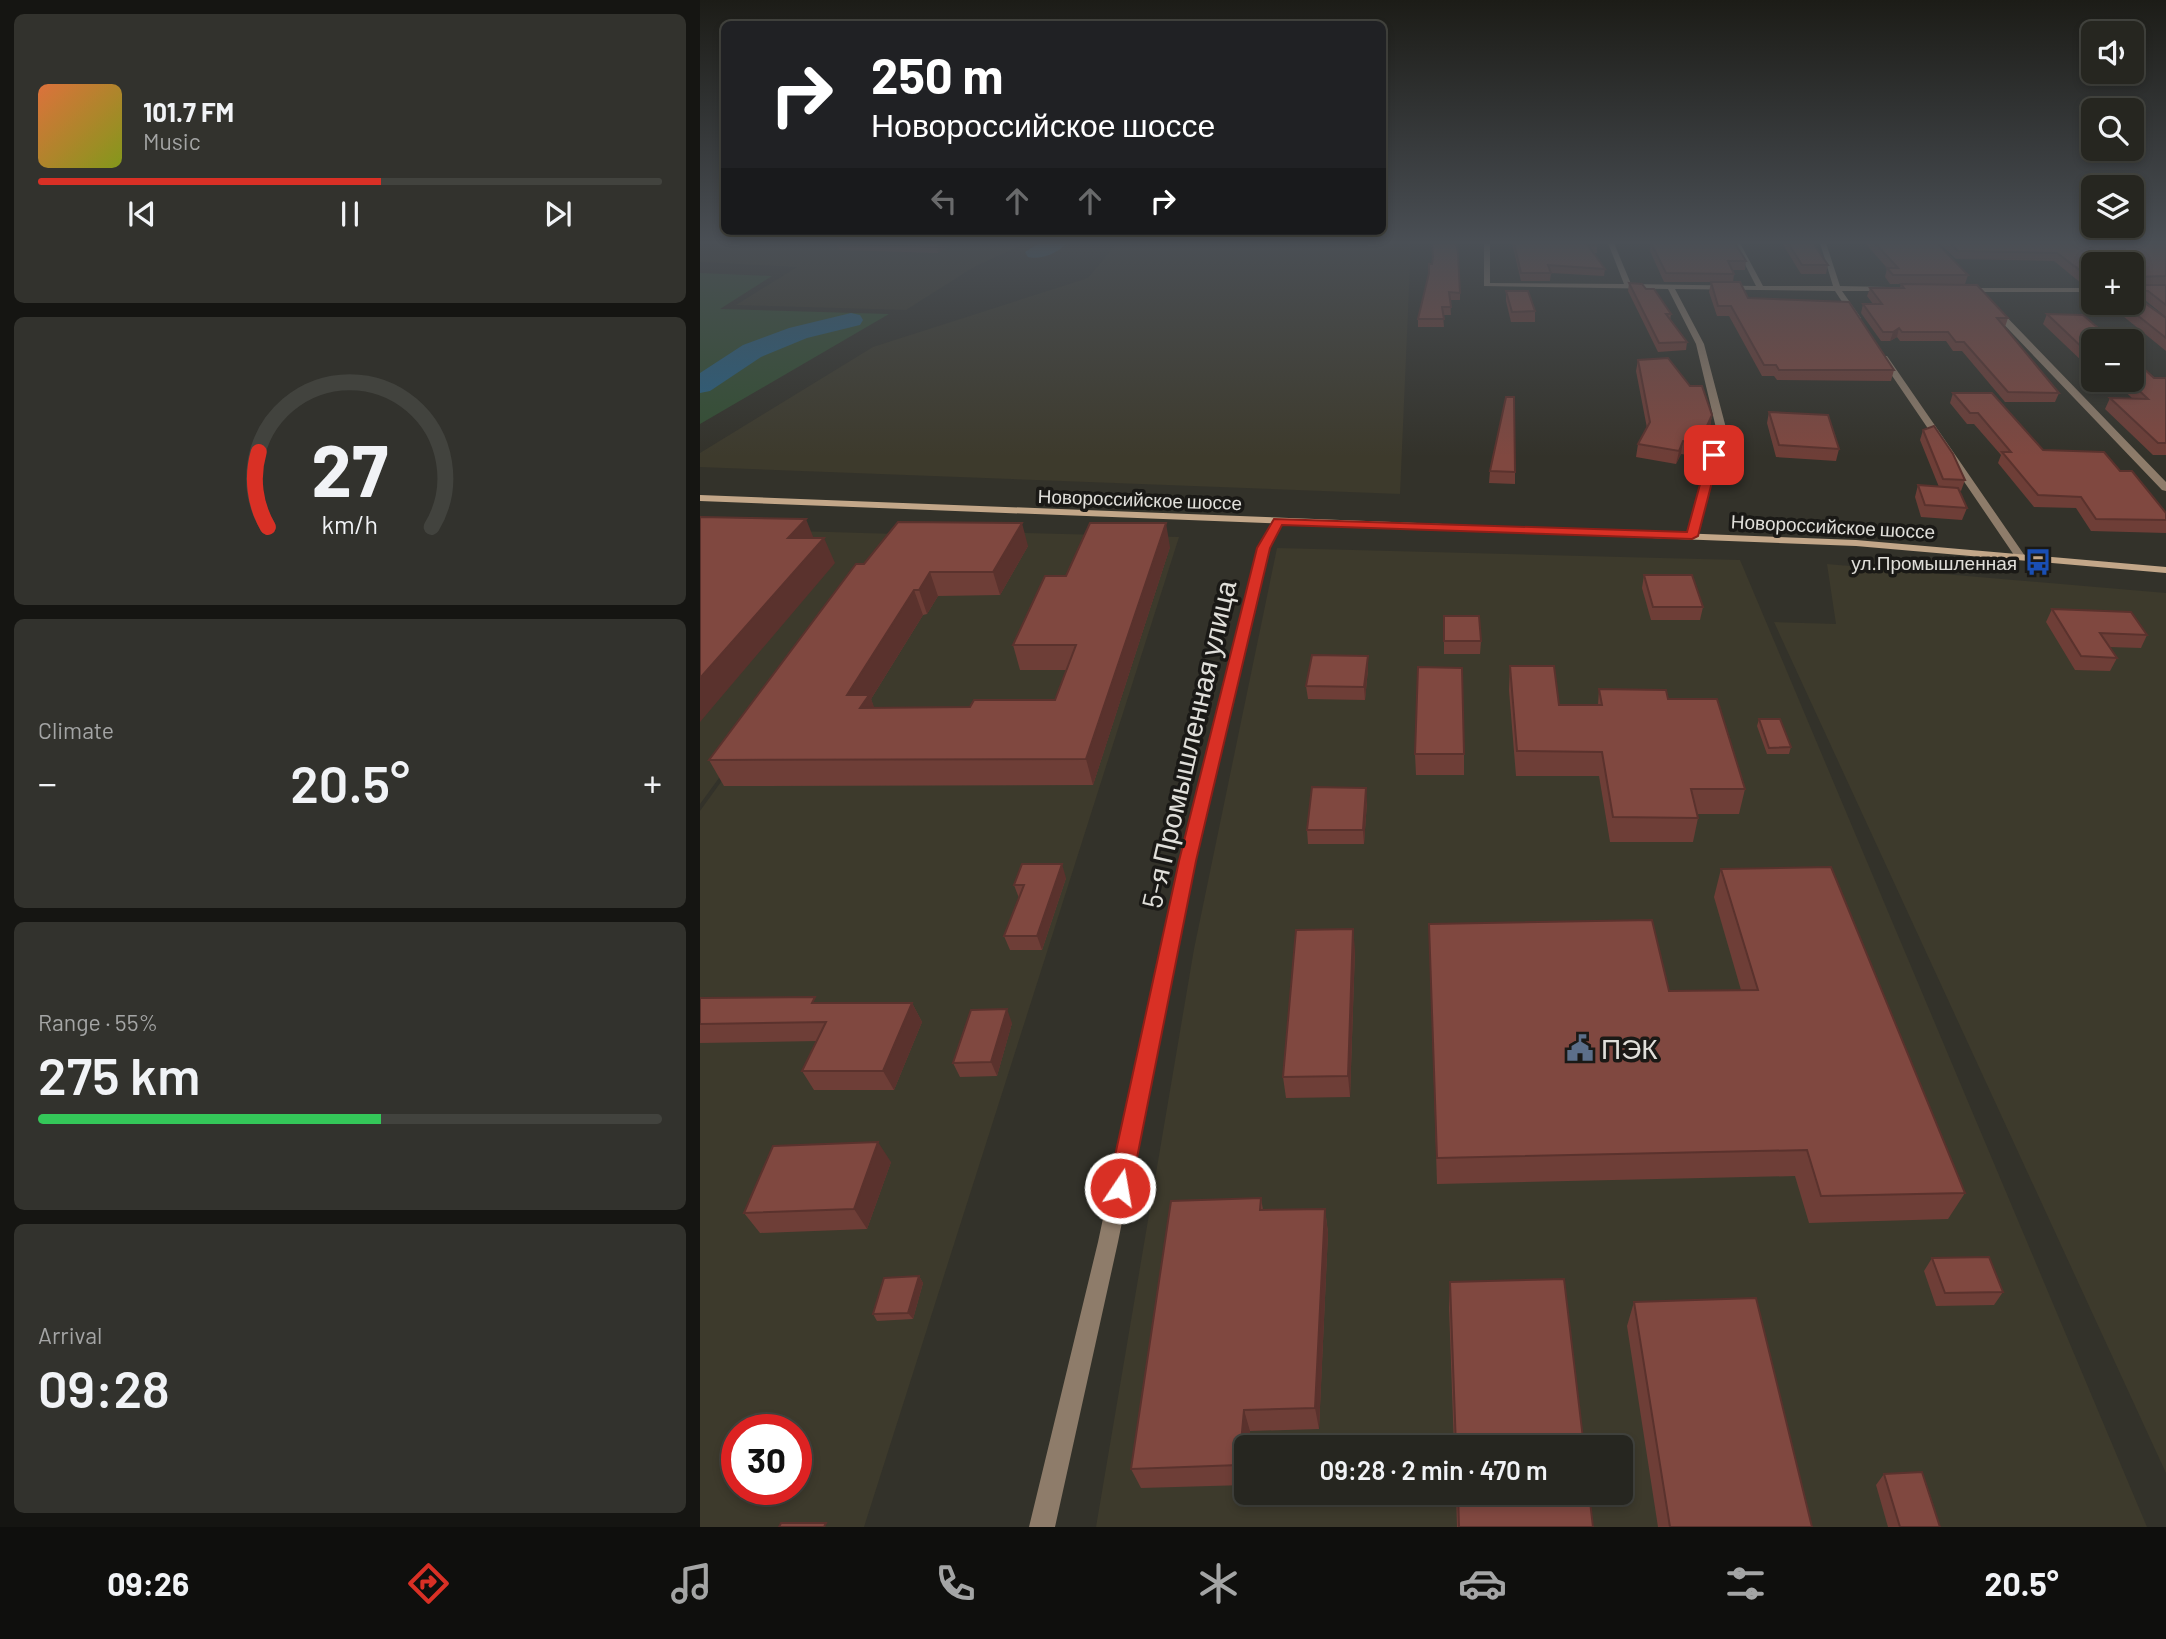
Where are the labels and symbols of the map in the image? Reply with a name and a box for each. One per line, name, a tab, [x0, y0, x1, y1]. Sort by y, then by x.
pin	[1684, 425, 1744, 485]
street label: Новороссийское шоссе	[1037, 484, 1243, 514]
street label: Новороссийское шоссе	[1730, 509, 1936, 543]
bus stop icon: ул.Промышленная	[2023, 547, 2053, 577]
place label: ул.Промышленная	[1851, 551, 2017, 574]
street label: 5-я Промышленная улица	[1134, 576, 1242, 911]
place label: ПЭК	[1601, 1031, 1658, 1065]
public building icon: ПЭК	[1565, 1033, 1595, 1063]
position arrow	[1083, 1151, 1157, 1225]
speed limit sign: 30	[721, 1414, 812, 1505]

